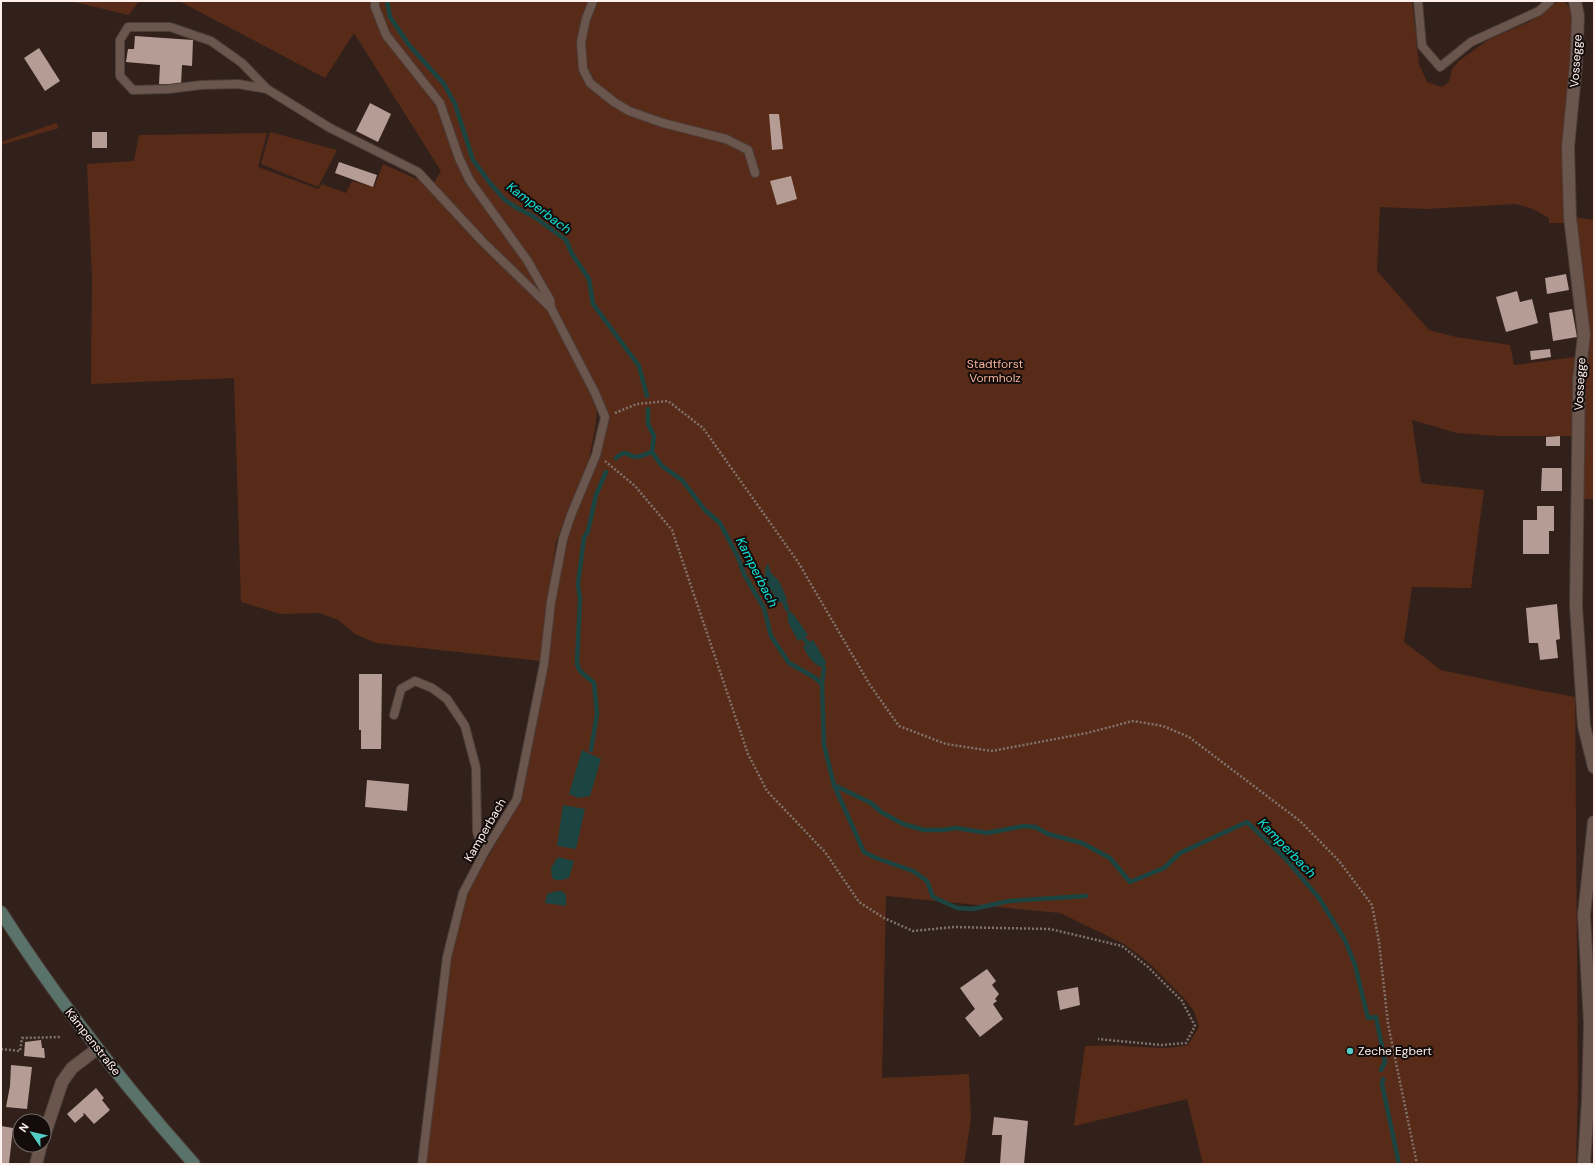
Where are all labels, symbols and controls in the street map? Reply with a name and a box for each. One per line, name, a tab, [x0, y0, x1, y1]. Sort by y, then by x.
street label: Vossegge	[1566, 34, 1586, 88]
water label: Kamperbach	[503, 178, 575, 238]
park label: Stadtforst Vormholz	[967, 356, 1023, 386]
street label: Vossegge	[1571, 357, 1589, 411]
water label: Kamperbach	[732, 534, 782, 610]
street label: Kamperbach	[460, 795, 510, 865]
water label: Kamperbach	[1254, 815, 1320, 881]
street label: Kämpenstraße	[62, 1005, 124, 1079]
place label: Zeche Egbert	[1358, 1043, 1432, 1059]
marker: Zeche Egbert	[1345, 1046, 1355, 1056]
north arrow	[12, 1113, 52, 1153]
text: N	[16, 1120, 32, 1135]

